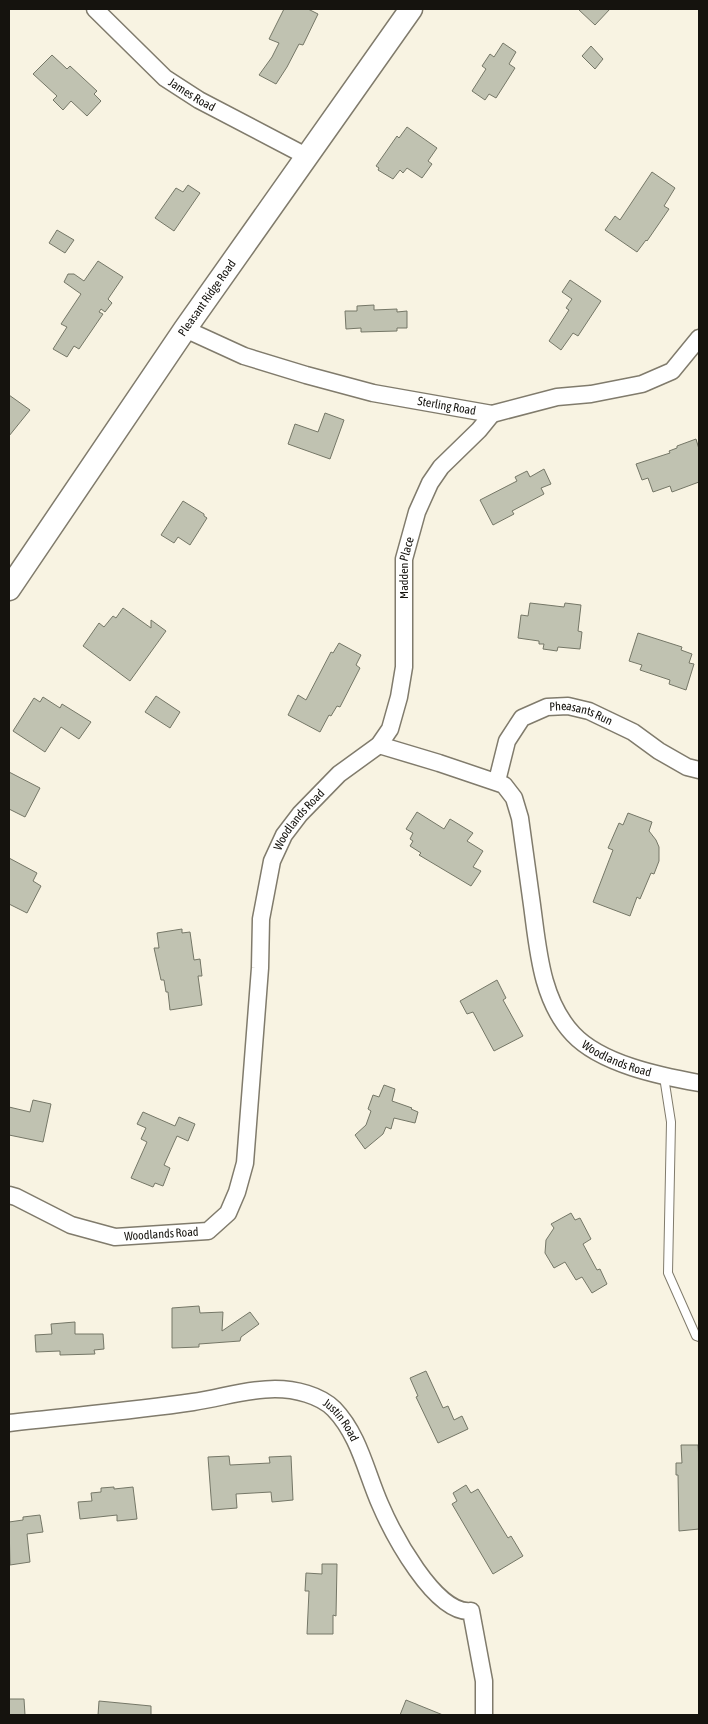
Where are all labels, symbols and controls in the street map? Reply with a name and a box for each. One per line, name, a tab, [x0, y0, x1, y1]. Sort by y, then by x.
street label: James Road	[166, 75, 218, 114]
street label: Pleasant Ridge Road	[175, 257, 239, 339]
street label: Sterling Road	[417, 394, 477, 418]
street label: Madden Place	[397, 535, 417, 599]
street label: Pheasants Run	[549, 699, 615, 728]
street label: Woodlands Road	[271, 786, 327, 853]
street label: Woodlands Road	[579, 1037, 653, 1080]
street label: Woodlands Road	[124, 1225, 199, 1243]
street label: Justin Road	[320, 1396, 361, 1444]

